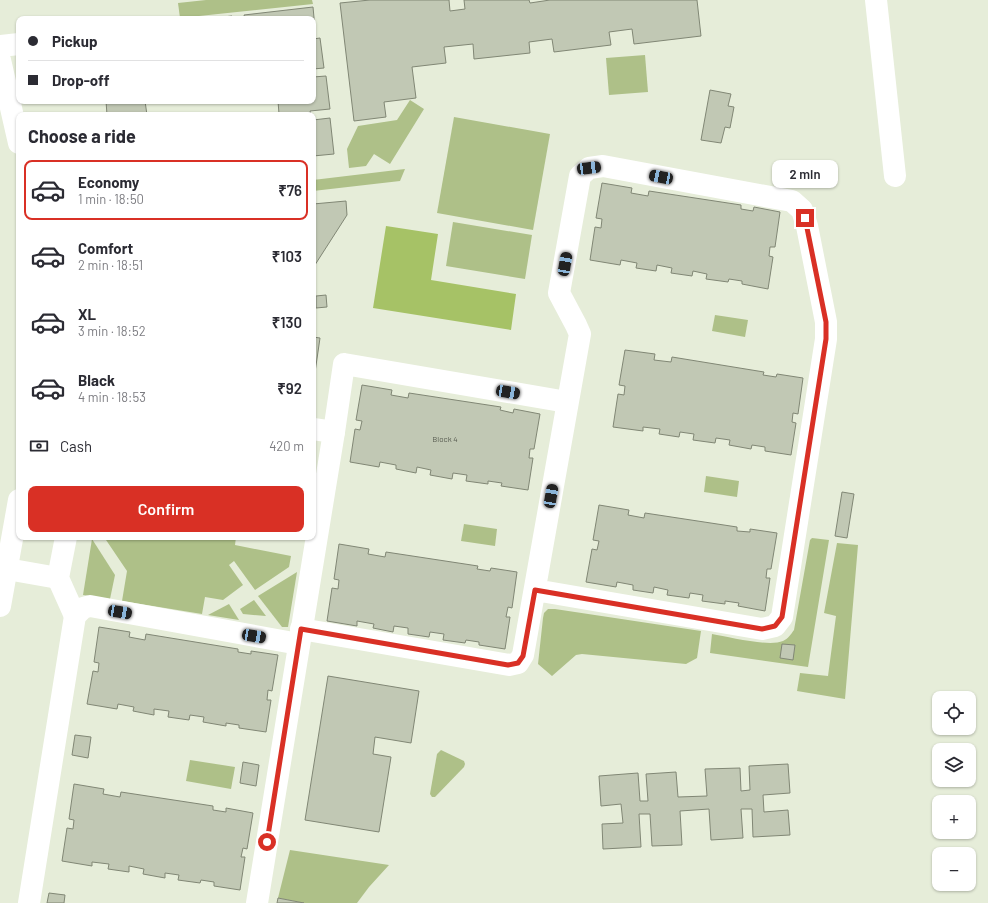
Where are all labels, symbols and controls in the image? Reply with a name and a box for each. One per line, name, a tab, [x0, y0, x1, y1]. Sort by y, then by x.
text: Pickup	[52, 32, 98, 50]
text: Drop-off	[52, 71, 110, 89]
text: Choose a ride	[28, 125, 136, 147]
callout: 2 min	[772, 160, 838, 188]
car	[576, 161, 602, 175]
text: 2 min	[790, 166, 820, 182]
car	[648, 169, 674, 185]
icon: car	[30, 172, 66, 208]
text: Economy	[78, 173, 139, 191]
text: ₹76	[278, 181, 302, 199]
text: 1 min · 18:50	[78, 191, 144, 207]
route end	[796, 209, 814, 227]
icon: car	[30, 238, 66, 274]
text: Comfort	[78, 239, 133, 257]
text: ₹103	[272, 247, 302, 265]
car	[557, 251, 573, 277]
text: 2 min · 18:51	[78, 257, 143, 273]
icon: car	[30, 304, 66, 340]
text: XL	[78, 305, 96, 323]
text: ₹130	[272, 313, 302, 331]
text: 3 min · 18:52	[78, 323, 146, 339]
icon: car	[30, 370, 66, 406]
text: Black	[78, 371, 115, 389]
text: ₹92	[277, 379, 302, 397]
car	[495, 384, 521, 400]
text: 4 min · 18:53	[78, 389, 146, 405]
house number: Block 4	[432, 434, 458, 444]
icon: cash	[28, 435, 50, 457]
text: Cash	[60, 437, 92, 455]
text: 420 m	[269, 438, 304, 454]
car	[543, 483, 559, 509]
button: Confirm	[28, 486, 304, 532]
car	[107, 604, 133, 620]
car	[241, 628, 267, 644]
map controls	[932, 691, 976, 891]
button: locate	[932, 691, 976, 735]
button: layers	[932, 743, 976, 787]
button: +	[932, 795, 976, 839]
route start	[258, 833, 276, 851]
button: −	[932, 847, 976, 891]

